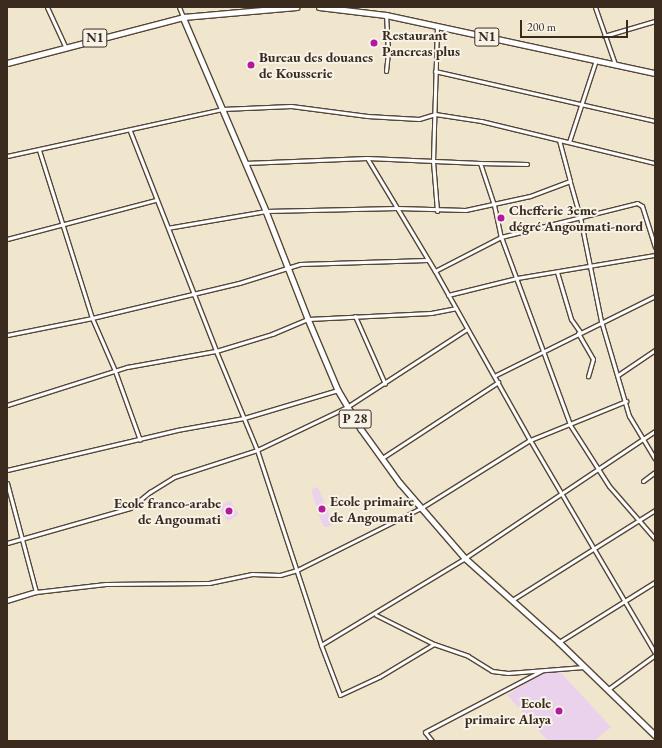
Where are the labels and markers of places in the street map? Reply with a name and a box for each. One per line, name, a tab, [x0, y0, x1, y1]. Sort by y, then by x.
place label: Restaurant Pancreas plus	[382, 27, 460, 60]
marker: Restaurant Pancreas plus	[369, 38, 379, 48]
place label: Bureau des douanes de Kousserie	[259, 49, 373, 82]
marker: Bureau des douanes de Kousserie	[246, 60, 256, 70]
place label: Chefferie 3eme dégré Angoumati-nord	[509, 202, 643, 234]
marker: Chefferie 3eme dégré Angoumati-nord	[496, 213, 506, 223]
place label: Ecole primaire de Angoumati	[330, 493, 414, 526]
place label: Ecole franco-arabe de Angoumati	[114, 495, 221, 528]
marker: Ecole primaire de Angoumati	[317, 504, 327, 514]
marker: Ecole franco-arabe de Angoumati	[224, 506, 234, 516]
place label: Ecole primaire Alaya	[465, 695, 551, 728]
marker: Ecole primaire Alaya	[554, 706, 564, 716]

